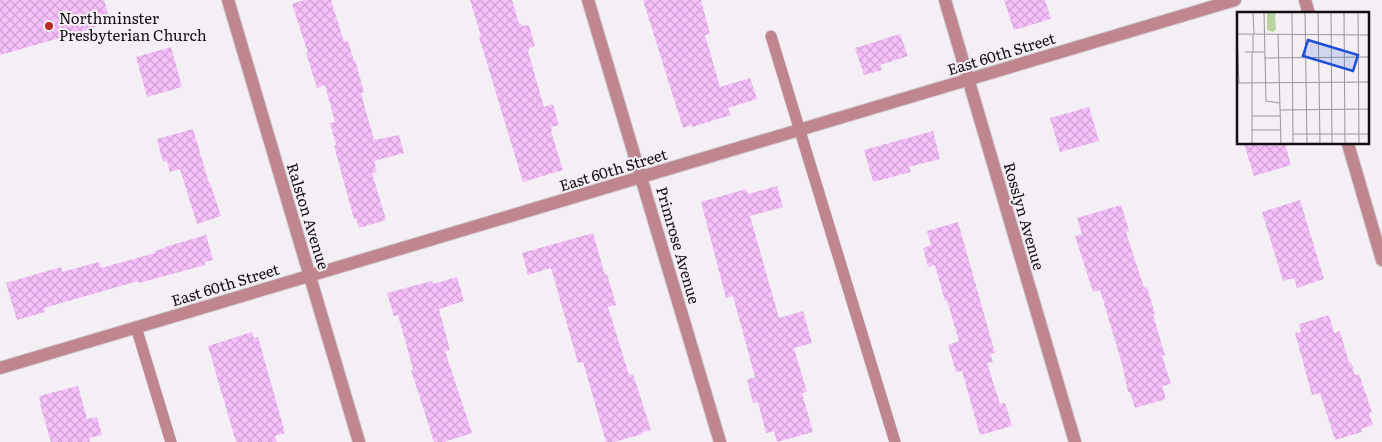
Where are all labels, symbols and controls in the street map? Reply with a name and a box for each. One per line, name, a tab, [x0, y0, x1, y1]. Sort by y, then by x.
place label: Northminster Presbyterian Church	[59, 6, 207, 46]
inset map	[1237, 12, 1370, 145]
marker: Northminster Presbyterian Church	[43, 20, 55, 32]
street label: East 60th Street	[944, 26, 1058, 80]
street label: East 60th Street	[556, 142, 670, 196]
street label: Rosslyn Avenue	[999, 159, 1051, 273]
street label: Ralston Avenue	[282, 160, 336, 272]
street label: Primrose Avenue	[651, 184, 707, 307]
street label: East 60th Street	[168, 257, 282, 311]

